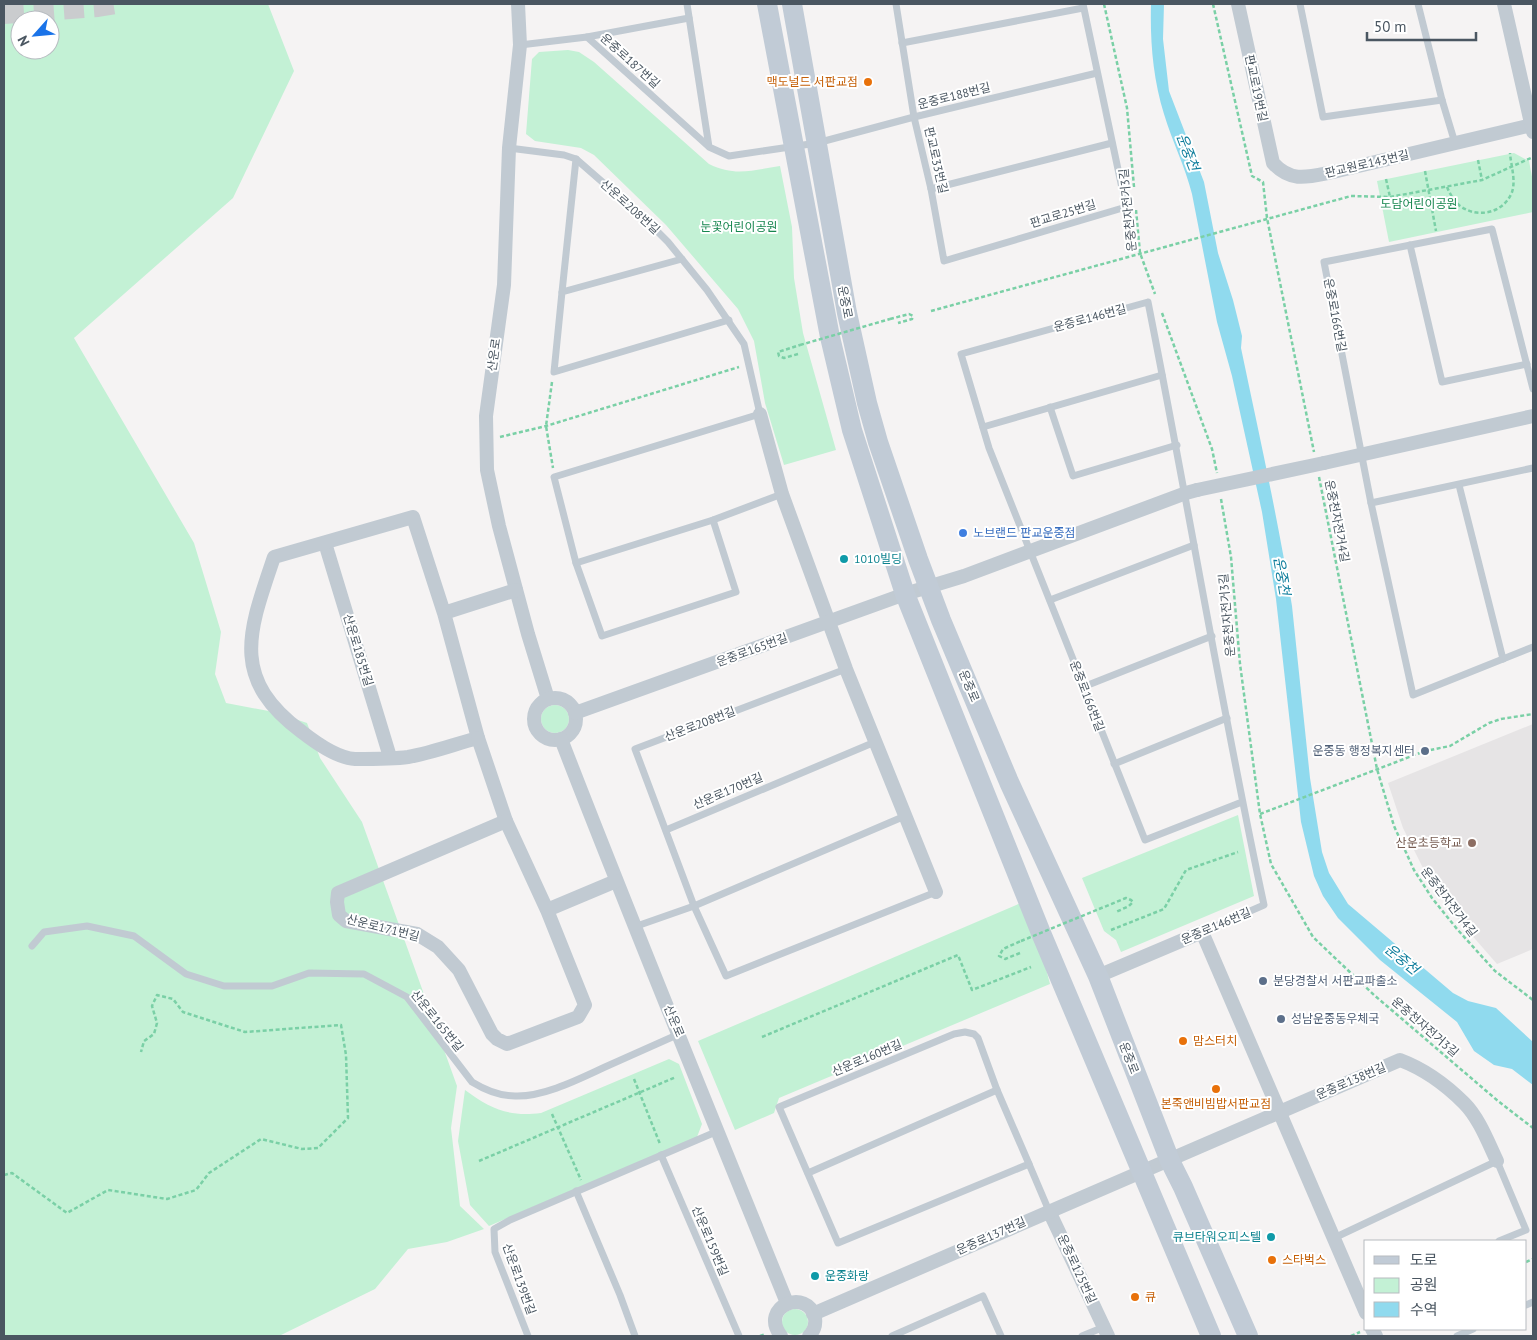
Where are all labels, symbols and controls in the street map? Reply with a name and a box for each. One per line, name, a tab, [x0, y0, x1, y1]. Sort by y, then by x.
north arrow	[10, 10, 60, 60]
scale bar	[1367, 10, 1476, 42]
text: 50 m	[1374, 17, 1407, 36]
street label: 운중로187번길	[598, 30, 663, 91]
text: N	[13, 33, 34, 49]
street label: 판교로19번길	[1242, 53, 1271, 123]
place label: 맥도널드 서판교점	[766, 74, 858, 89]
marker: 맥도널드 서판교점	[862, 76, 874, 88]
street label: 운중로188번길	[916, 79, 992, 112]
street label: 판교로33번길	[921, 125, 951, 195]
water label: 운중천	[1173, 131, 1204, 174]
street label: 판교원로143번길	[1323, 147, 1410, 180]
street label: 운중천자전거3길	[1116, 168, 1139, 253]
street label: 산운로208번길	[598, 176, 663, 237]
street label: 판교로25번길	[1028, 196, 1098, 231]
park label: 도담어린이공원	[1380, 196, 1458, 211]
park label: 눈꽃어린이공원	[700, 219, 778, 234]
street label: 운중로166번길	[1321, 277, 1350, 353]
street label: 운중로	[835, 284, 856, 320]
street label: 운중로146번길	[1052, 301, 1128, 334]
street label: 산운로	[484, 337, 503, 372]
street label: 운중천자전거4길	[1322, 478, 1353, 563]
place label: 노브랜드 판교운중점	[973, 525, 1076, 540]
marker: 노브랜드 판교운중점	[957, 527, 969, 539]
place label: 1010빌딩	[854, 551, 902, 566]
marker: 1010빌딩	[838, 553, 850, 565]
water label: 운중천	[1270, 555, 1294, 598]
street label: 운중천자전거3길	[1215, 573, 1238, 657]
street label: 산운로185번길	[340, 612, 377, 688]
street label: 운중로165번길	[714, 630, 790, 669]
street label: 운중로166번길	[1067, 658, 1108, 733]
street label: 운중로	[956, 668, 983, 704]
street label: 산운로208번길	[662, 703, 737, 744]
place label: 운중동 행정복지센터	[1312, 743, 1415, 758]
marker: 운중동 행정복지센터	[1419, 745, 1431, 757]
street label: 산운로170번길	[690, 769, 765, 812]
place label: 산운초등학교	[1396, 835, 1462, 850]
marker: 산운초등학교	[1466, 837, 1478, 849]
street label: 운중천자전거4길	[1418, 864, 1481, 940]
street label: 운중로146번길	[1178, 904, 1253, 947]
street label: 산운로171번길	[345, 911, 421, 944]
water label: 운중천	[1381, 940, 1424, 979]
place label: 분당경찰서 서판교파출소	[1273, 973, 1398, 988]
marker: 분당경찰서 서판교파출소	[1257, 975, 1269, 987]
street label: 산운로165번길	[408, 987, 467, 1054]
street label: 운중천자전거3길	[1389, 993, 1462, 1060]
street label: 산운로	[661, 1003, 688, 1039]
place label: 성남운중동우체국	[1291, 1011, 1379, 1026]
marker: 성남운중동우체국	[1275, 1013, 1287, 1025]
place label: 맘스터치	[1193, 1033, 1237, 1048]
marker: 맘스터치	[1177, 1035, 1189, 1047]
street label: 산운로160번길	[829, 1036, 904, 1079]
street label: 운중로	[1117, 1040, 1142, 1076]
street label: 운중로138번길	[1313, 1059, 1388, 1102]
marker: 본죽앤비빔밥서판교점	[1210, 1083, 1222, 1095]
place label: 본죽앤비빔밥서판교점	[1161, 1096, 1271, 1111]
street label: 산운로159번길	[689, 1203, 732, 1278]
street label: 운중로137번길	[954, 1213, 1028, 1258]
place label: 큐브타워오피스텔	[1173, 1229, 1261, 1244]
marker: 큐브타워오피스텔	[1265, 1231, 1277, 1243]
street label: 운중로125번길	[1055, 1232, 1100, 1306]
legend	[1364, 1240, 1527, 1330]
street label: 산운로139번길	[500, 1241, 539, 1317]
text: 도로	[1410, 1250, 1438, 1269]
place label: 스타벅스	[1282, 1252, 1326, 1267]
marker: 스타벅스	[1266, 1254, 1278, 1266]
place label: 운중화랑	[825, 1268, 869, 1283]
marker: 운중화랑	[809, 1270, 821, 1282]
text: 공원	[1410, 1275, 1438, 1294]
place label: 큐	[1145, 1289, 1156, 1304]
marker: 큐	[1129, 1291, 1141, 1303]
text: 수역	[1410, 1300, 1438, 1319]

